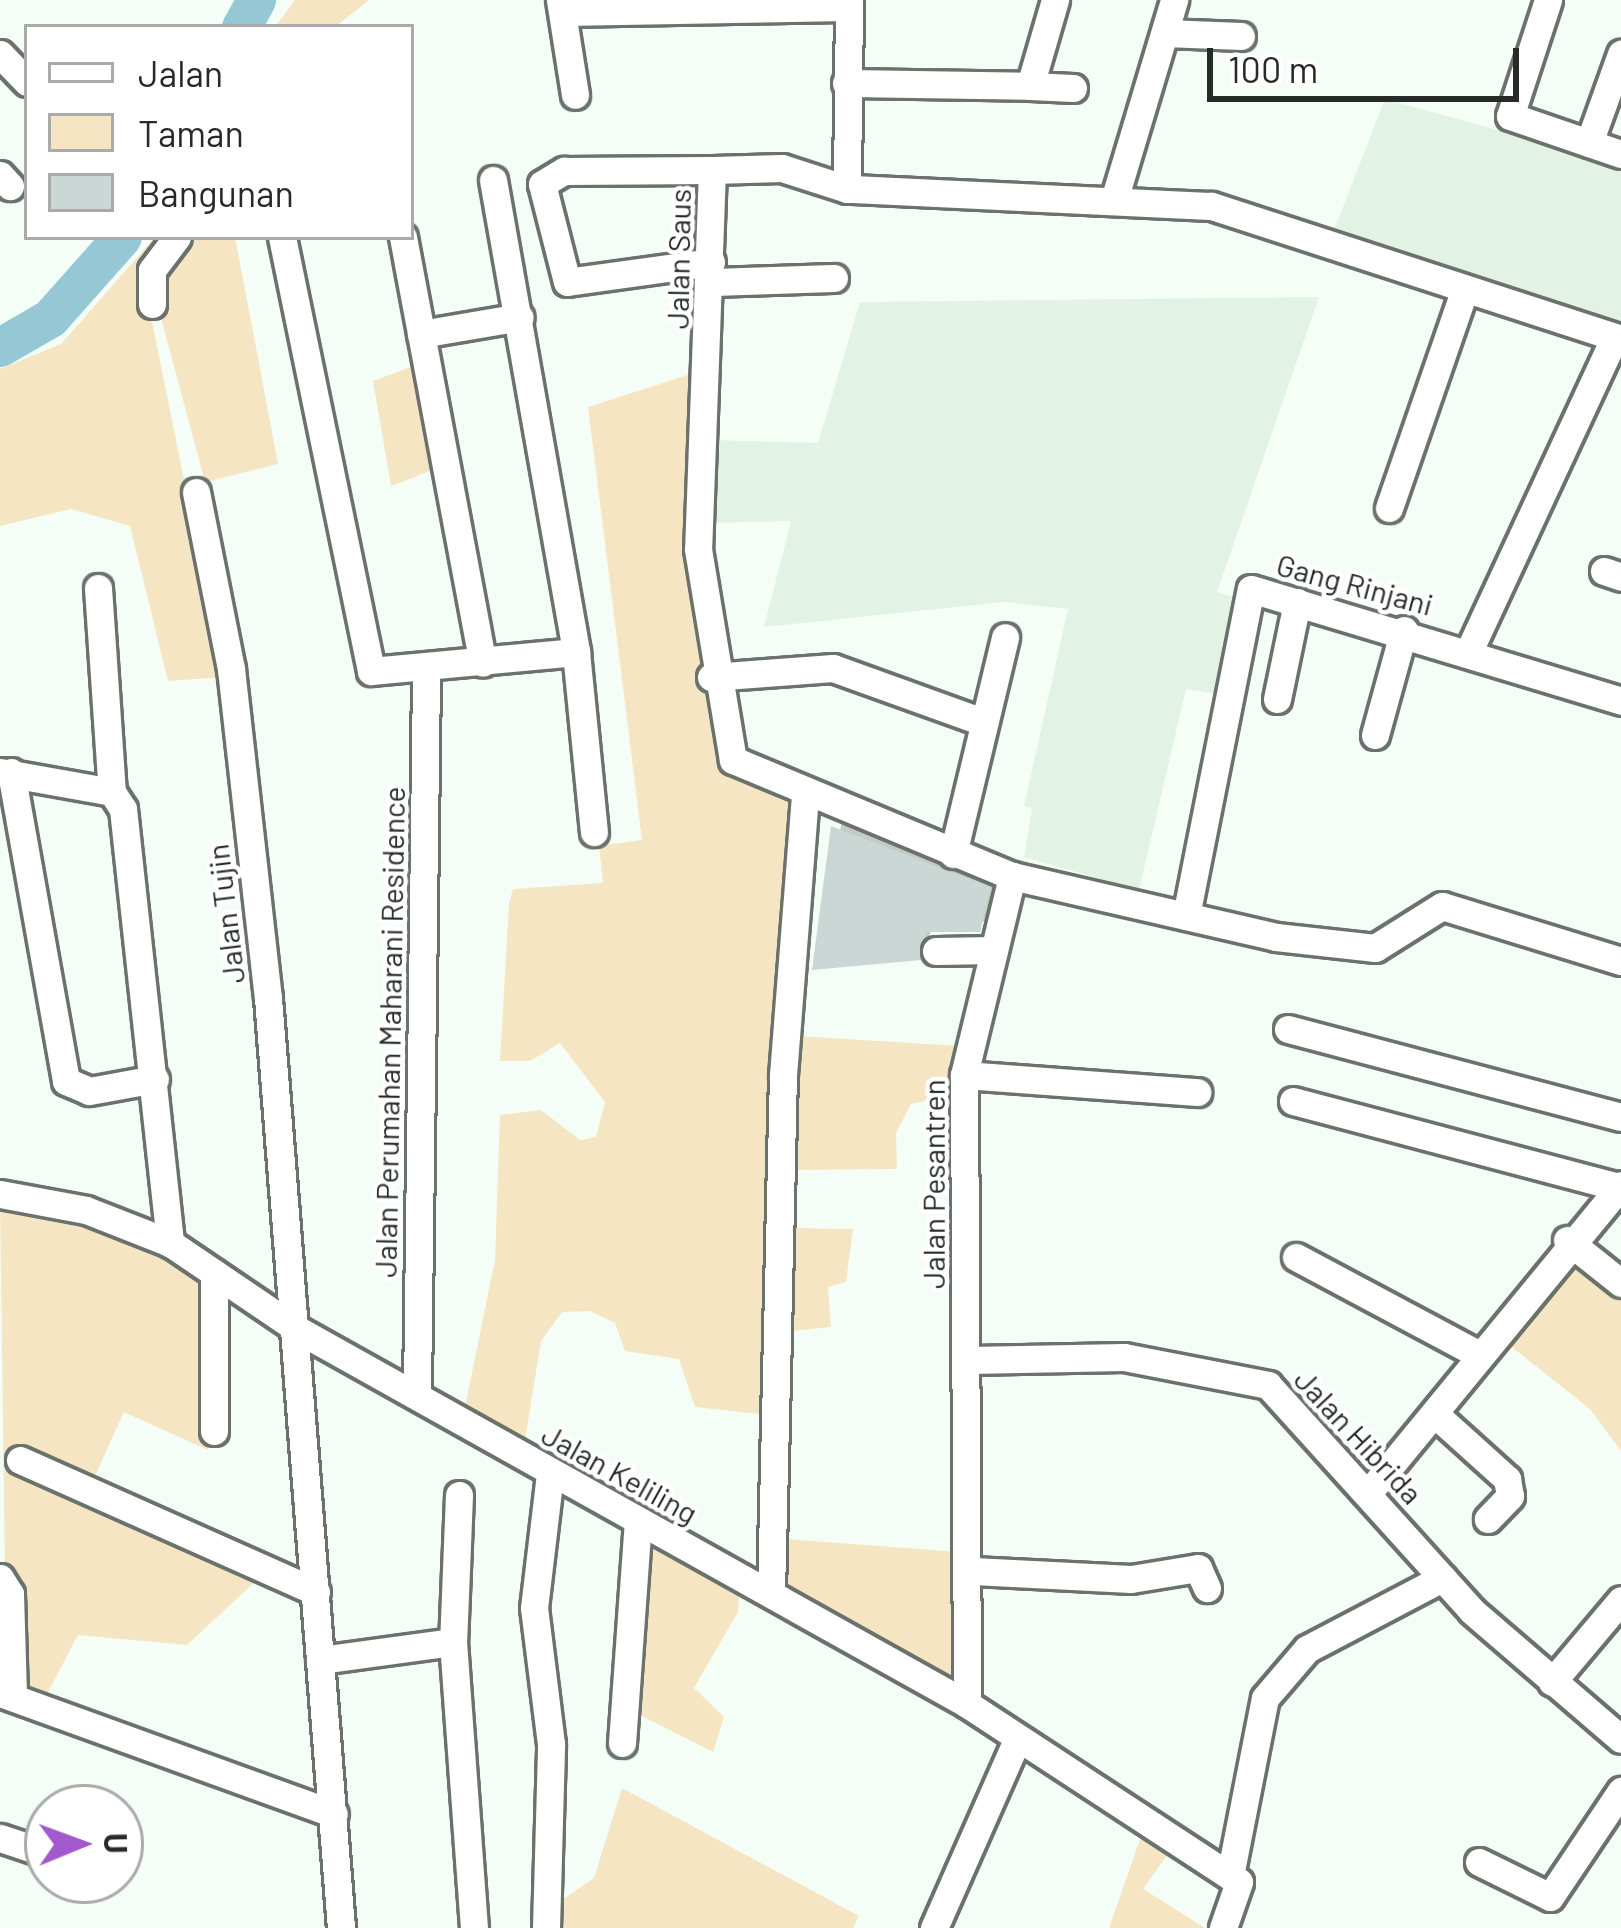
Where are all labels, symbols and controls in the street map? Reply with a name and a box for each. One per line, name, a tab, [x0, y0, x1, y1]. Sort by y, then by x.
legend	[24, 24, 414, 240]
scale bar	[1213, 24, 1525, 98]
text: 100 m	[1228, 47, 1318, 90]
text: Jalan	[138, 51, 223, 94]
text: Taman	[138, 111, 244, 154]
text: Bangunan	[138, 171, 294, 214]
street label: Jalan Saus	[659, 189, 697, 329]
street label: Gang Rinjani	[1273, 546, 1437, 622]
street label: Jalan Perumahan Maharani Residence	[367, 786, 411, 1278]
street label: Jalan Tujin	[199, 842, 251, 986]
street label: Jalan Pesantren	[915, 1079, 951, 1289]
street label: Jalan Hibrida	[1288, 1361, 1430, 1511]
street label: Jalan Keliling	[536, 1416, 704, 1530]
north arrow	[24, 1784, 144, 1904]
text: U	[97, 1833, 137, 1854]

